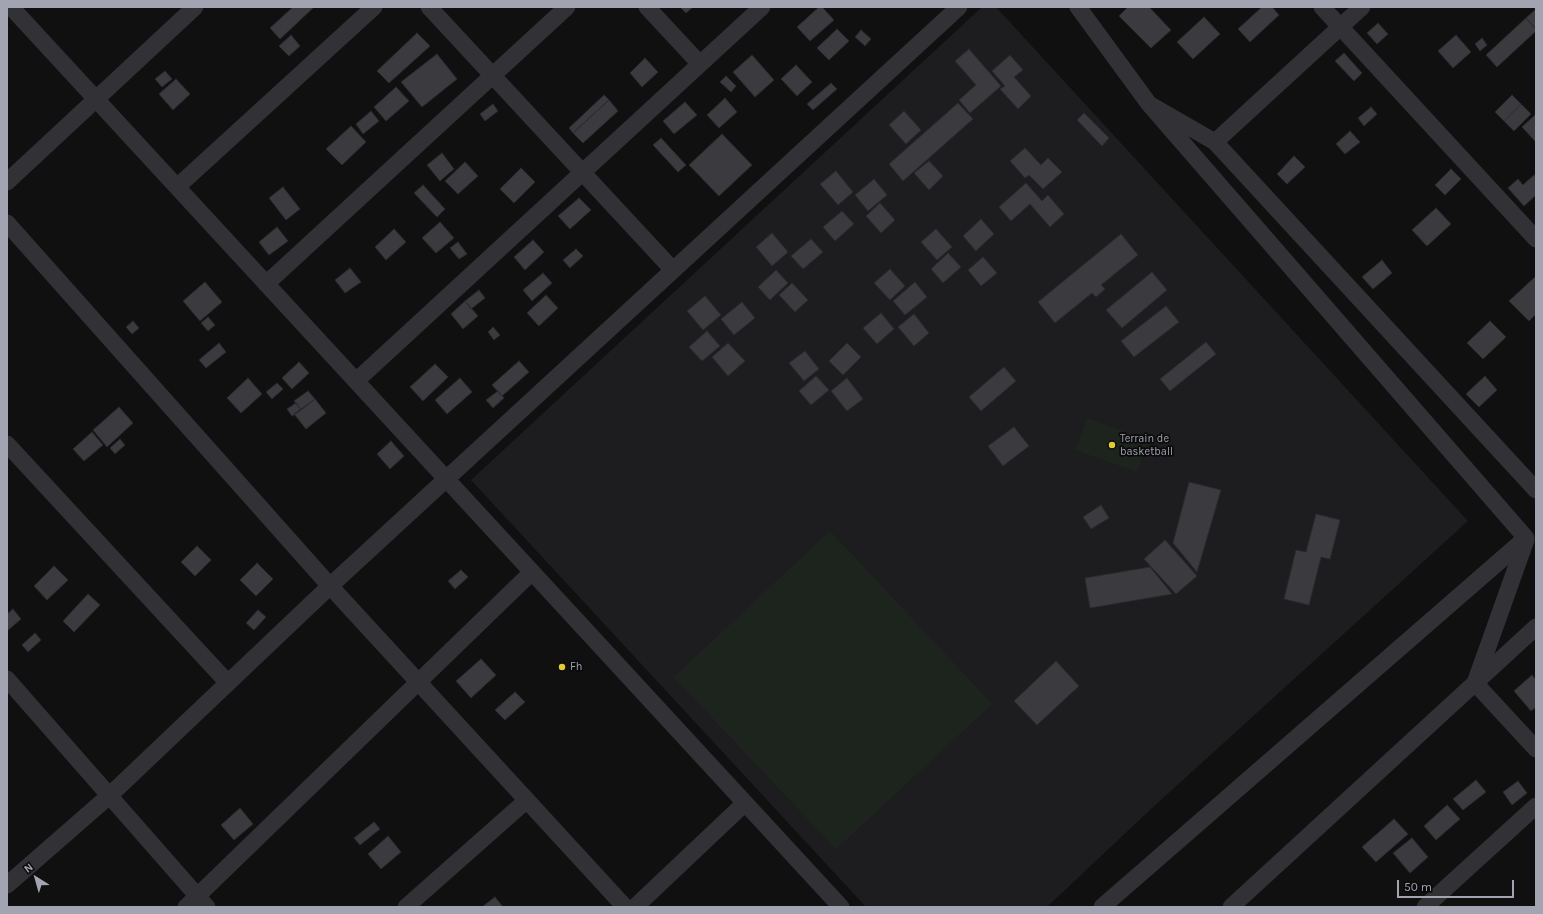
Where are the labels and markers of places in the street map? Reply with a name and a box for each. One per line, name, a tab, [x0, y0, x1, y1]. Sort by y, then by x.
place label: Terrain de basketball	[1120, 432, 1173, 458]
marker: Terrain de basketball	[1107, 440, 1117, 450]
place label: Fh	[570, 660, 582, 674]
marker: Fh	[557, 662, 567, 672]

